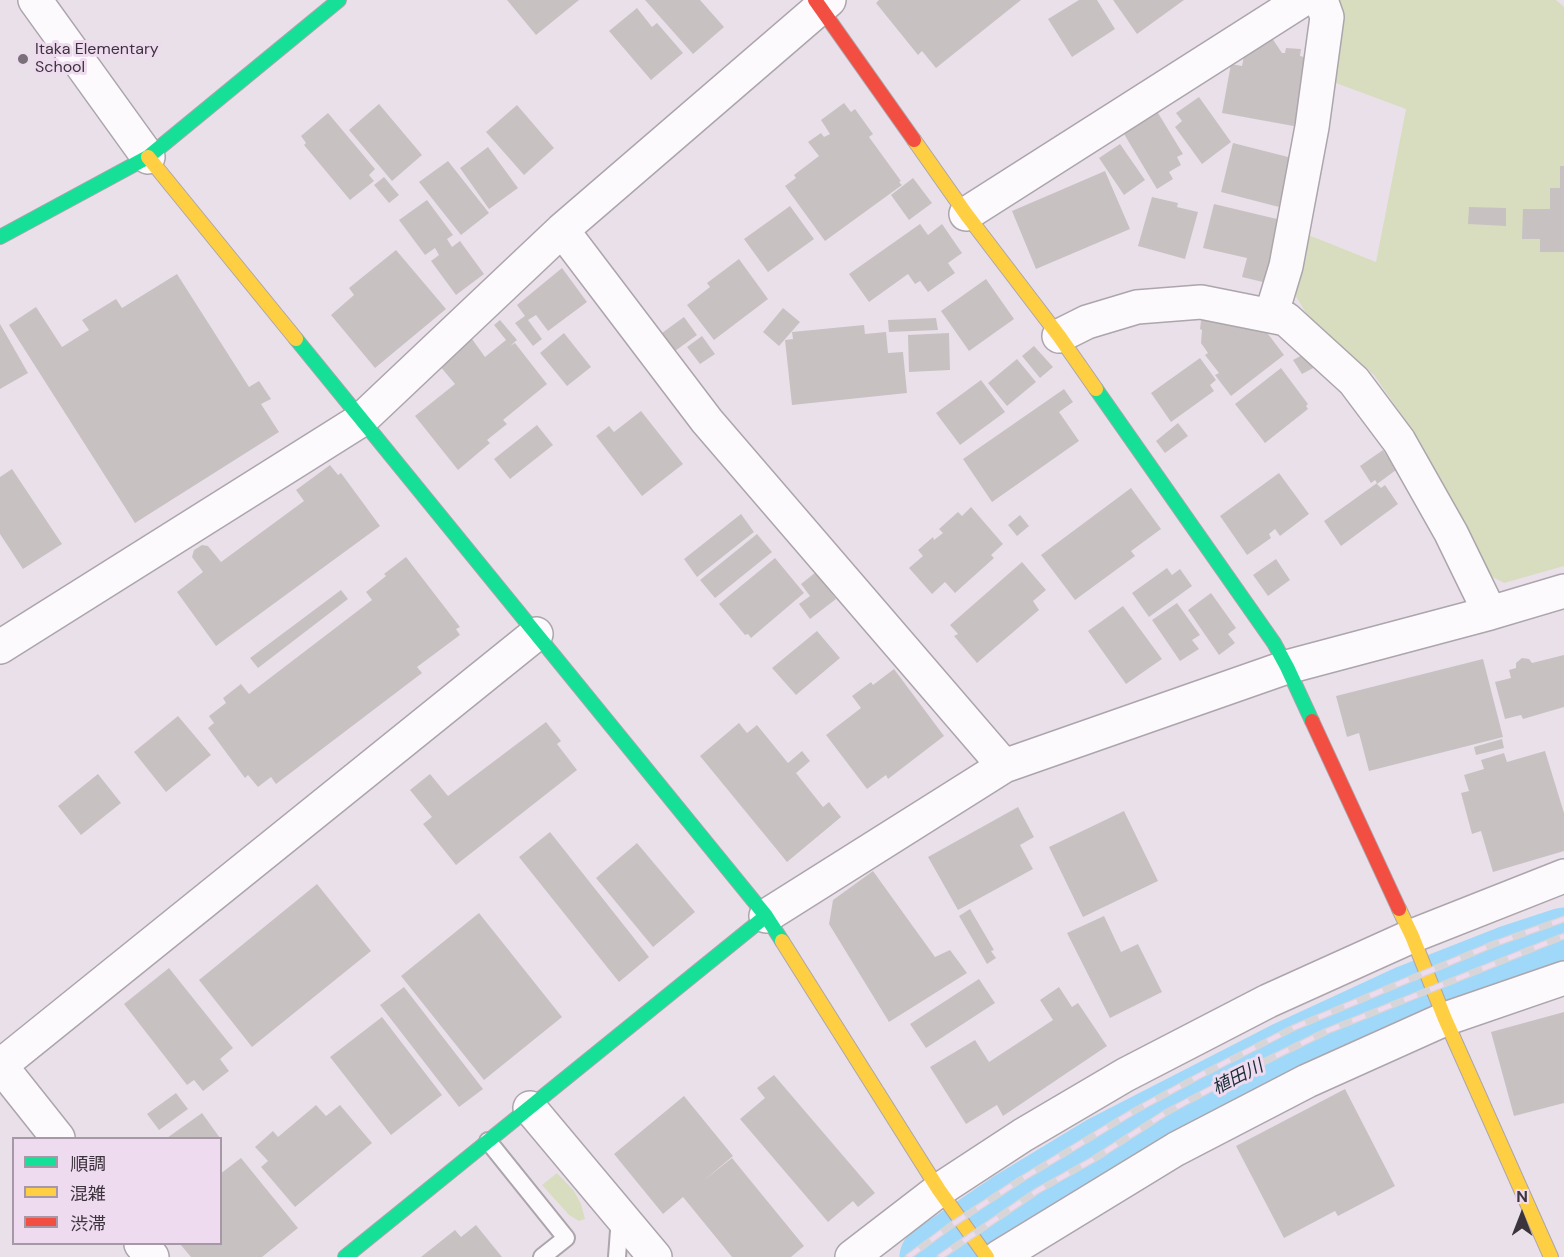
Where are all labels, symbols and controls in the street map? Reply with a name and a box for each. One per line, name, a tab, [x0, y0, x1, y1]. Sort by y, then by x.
place label: Itaka Elementary School	[35, 40, 159, 78]
marker: Itaka Elementary School	[16, 52, 30, 66]
water label: 植田川	[1209, 1056, 1267, 1100]
legend	[12, 1137, 222, 1245]
text: 順調	[70, 1152, 106, 1176]
text: 混雑	[70, 1182, 106, 1206]
north arrow	[1492, 1185, 1552, 1245]
text: N	[1516, 1186, 1528, 1207]
text: 渋滞	[70, 1212, 106, 1236]

